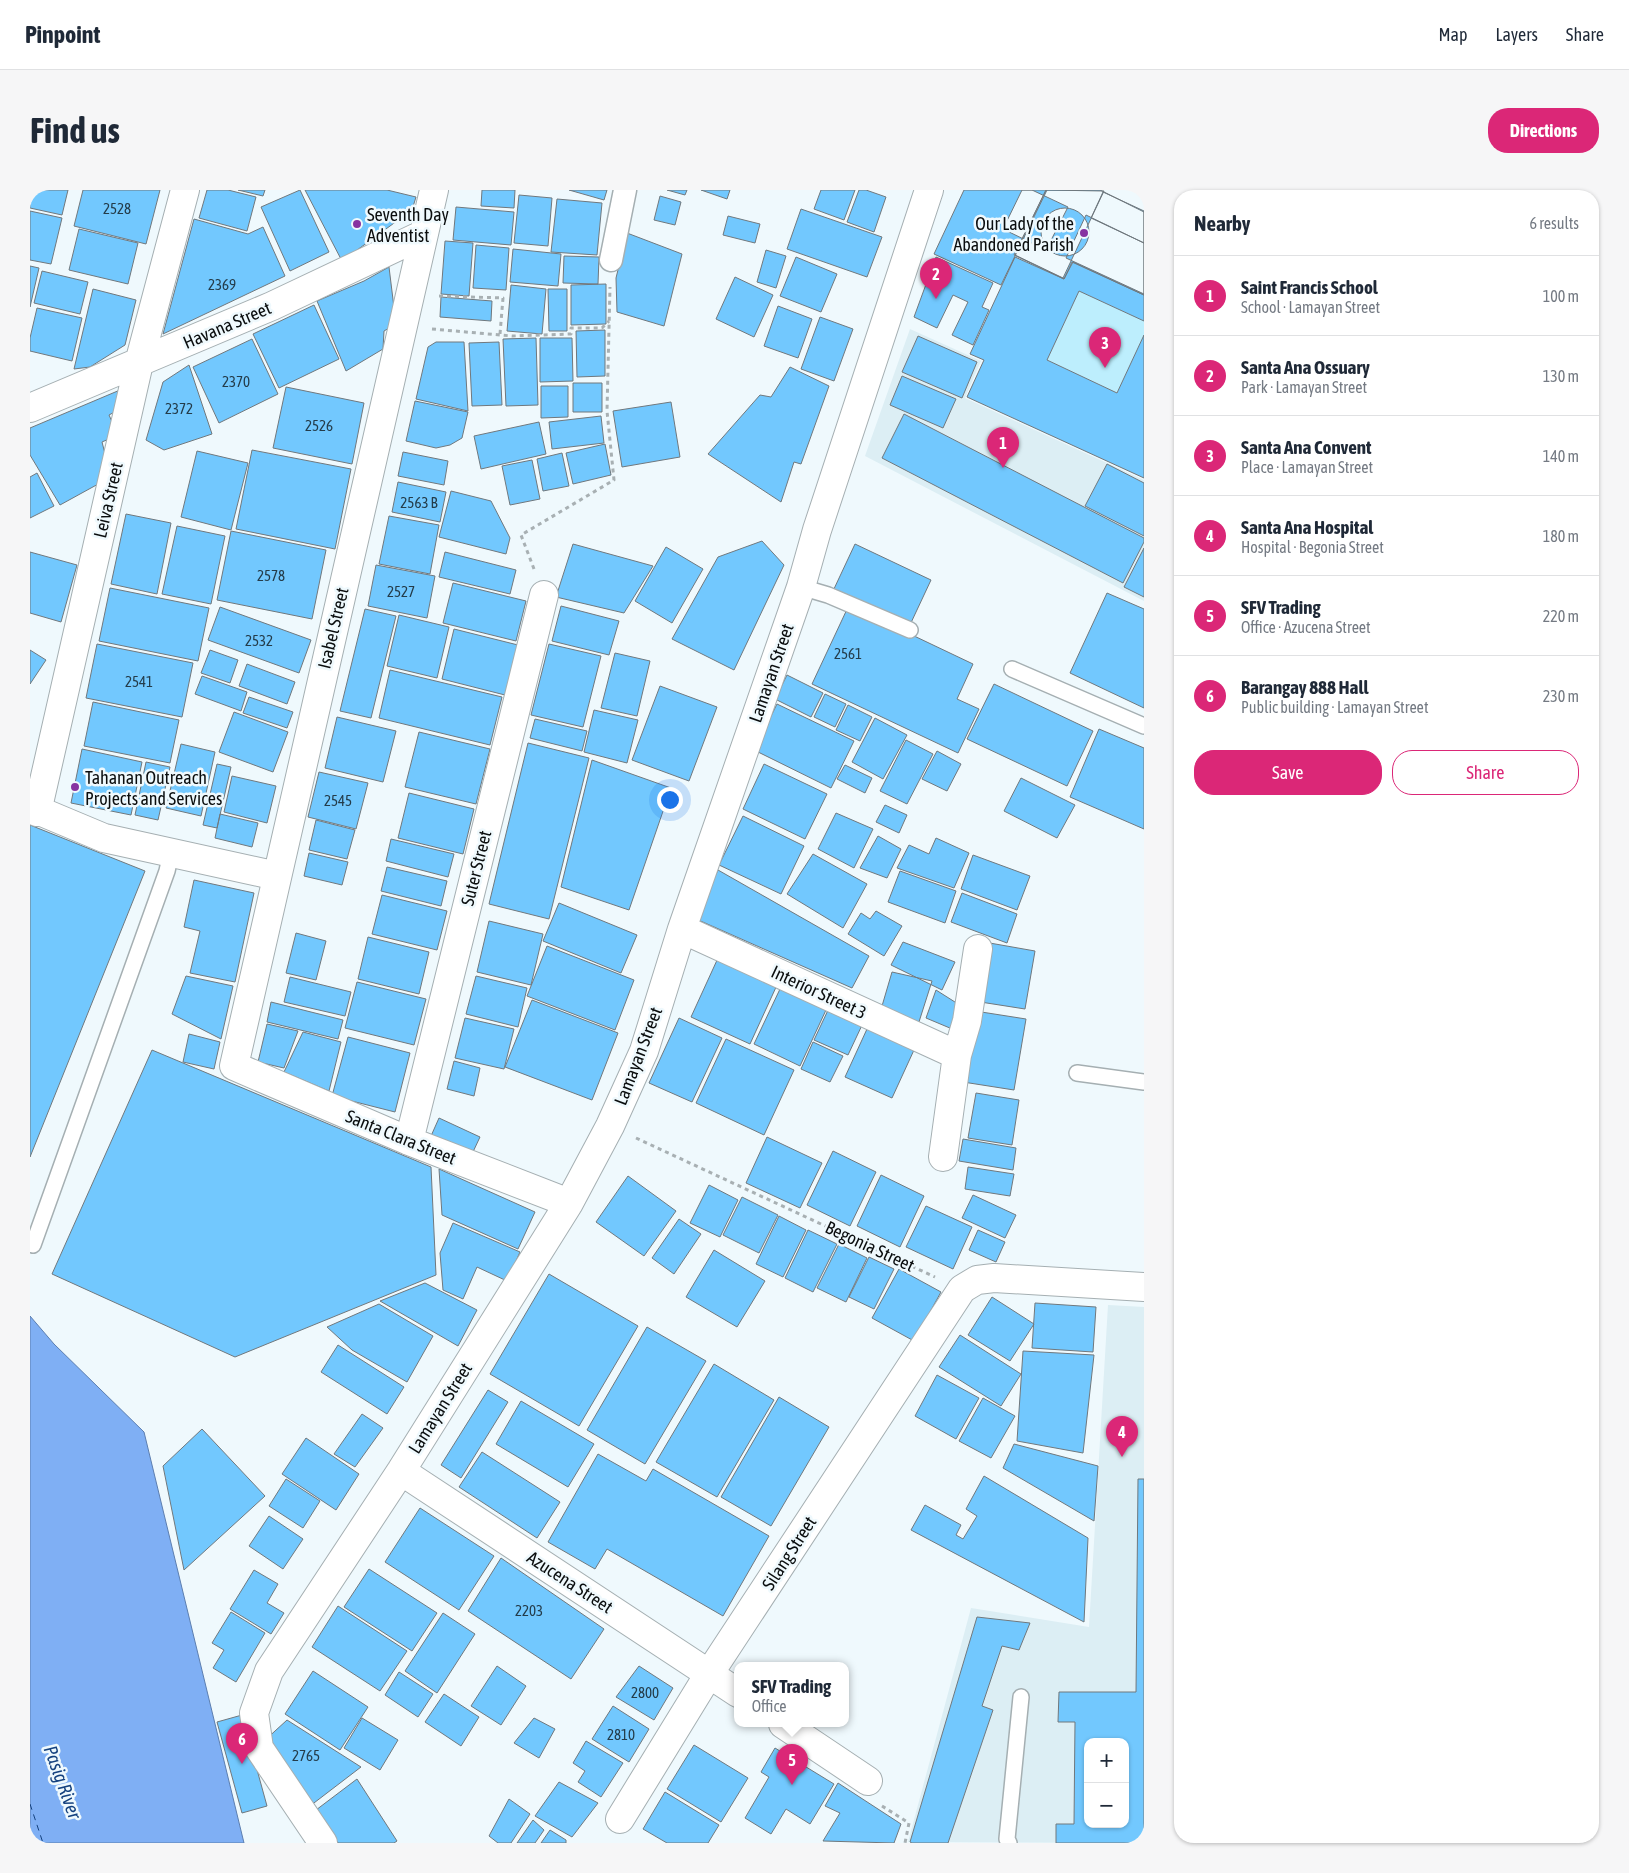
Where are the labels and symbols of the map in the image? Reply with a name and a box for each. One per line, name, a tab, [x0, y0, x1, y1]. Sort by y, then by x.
house number: 2528	[103, 200, 131, 217]
place label: Seventh Day Adventist	[367, 204, 449, 246]
place label: Our Lady of the Abandoned Parish	[953, 213, 1074, 255]
marker: Seventh Day Adventist	[351, 218, 363, 230]
marker: Our Lady of the Abandoned Parish	[1078, 227, 1090, 239]
pin: 2	[920, 258, 952, 299]
house number: 2369	[208, 276, 236, 293]
street label: Havana Street	[180, 297, 274, 353]
pin: 3	[1089, 327, 1121, 368]
house number: 2370	[222, 373, 250, 390]
house number: 2372	[165, 400, 193, 417]
house number: 2526	[305, 417, 333, 434]
pin: 1	[987, 427, 1019, 468]
street label: Leiva Street	[89, 460, 127, 540]
house number: 2563 B	[400, 494, 438, 511]
house number: 2578	[257, 567, 285, 584]
house number: 2527	[387, 583, 415, 600]
street label: Isabel Street	[313, 585, 353, 671]
street label: Lamayan Street	[744, 621, 798, 725]
house number: 2532	[245, 632, 273, 649]
house number: 2561	[834, 645, 862, 662]
house number: 2541	[125, 673, 153, 690]
place label: Tahanan Outreach Projects and Services	[85, 767, 222, 809]
marker: Tahanan Outreach Projects and Services	[69, 781, 81, 793]
your location	[657, 787, 683, 813]
house number: 2545	[324, 792, 352, 809]
street label: Suter Street	[457, 828, 495, 908]
street label: Interior Street 3	[768, 961, 870, 1023]
street label: Lamayan Street	[610, 1004, 666, 1108]
street label: Santa Clara Street	[343, 1105, 459, 1169]
street label: Begonia Street	[822, 1216, 918, 1276]
street label: Lamayan Street	[404, 1359, 476, 1457]
pin: 4	[1106, 1416, 1138, 1457]
street label: Silang Street	[758, 1512, 820, 1594]
street label: Azucena Street	[523, 1547, 617, 1617]
house number: 2203	[515, 1602, 543, 1619]
house number: 2800	[631, 1684, 659, 1701]
pin: 6	[226, 1723, 258, 1764]
house number: 2810	[607, 1726, 635, 1743]
water label: Pasig River	[40, 1742, 87, 1823]
pin: 5	[776, 1744, 808, 1785]
house number: 2765	[292, 1747, 320, 1764]

